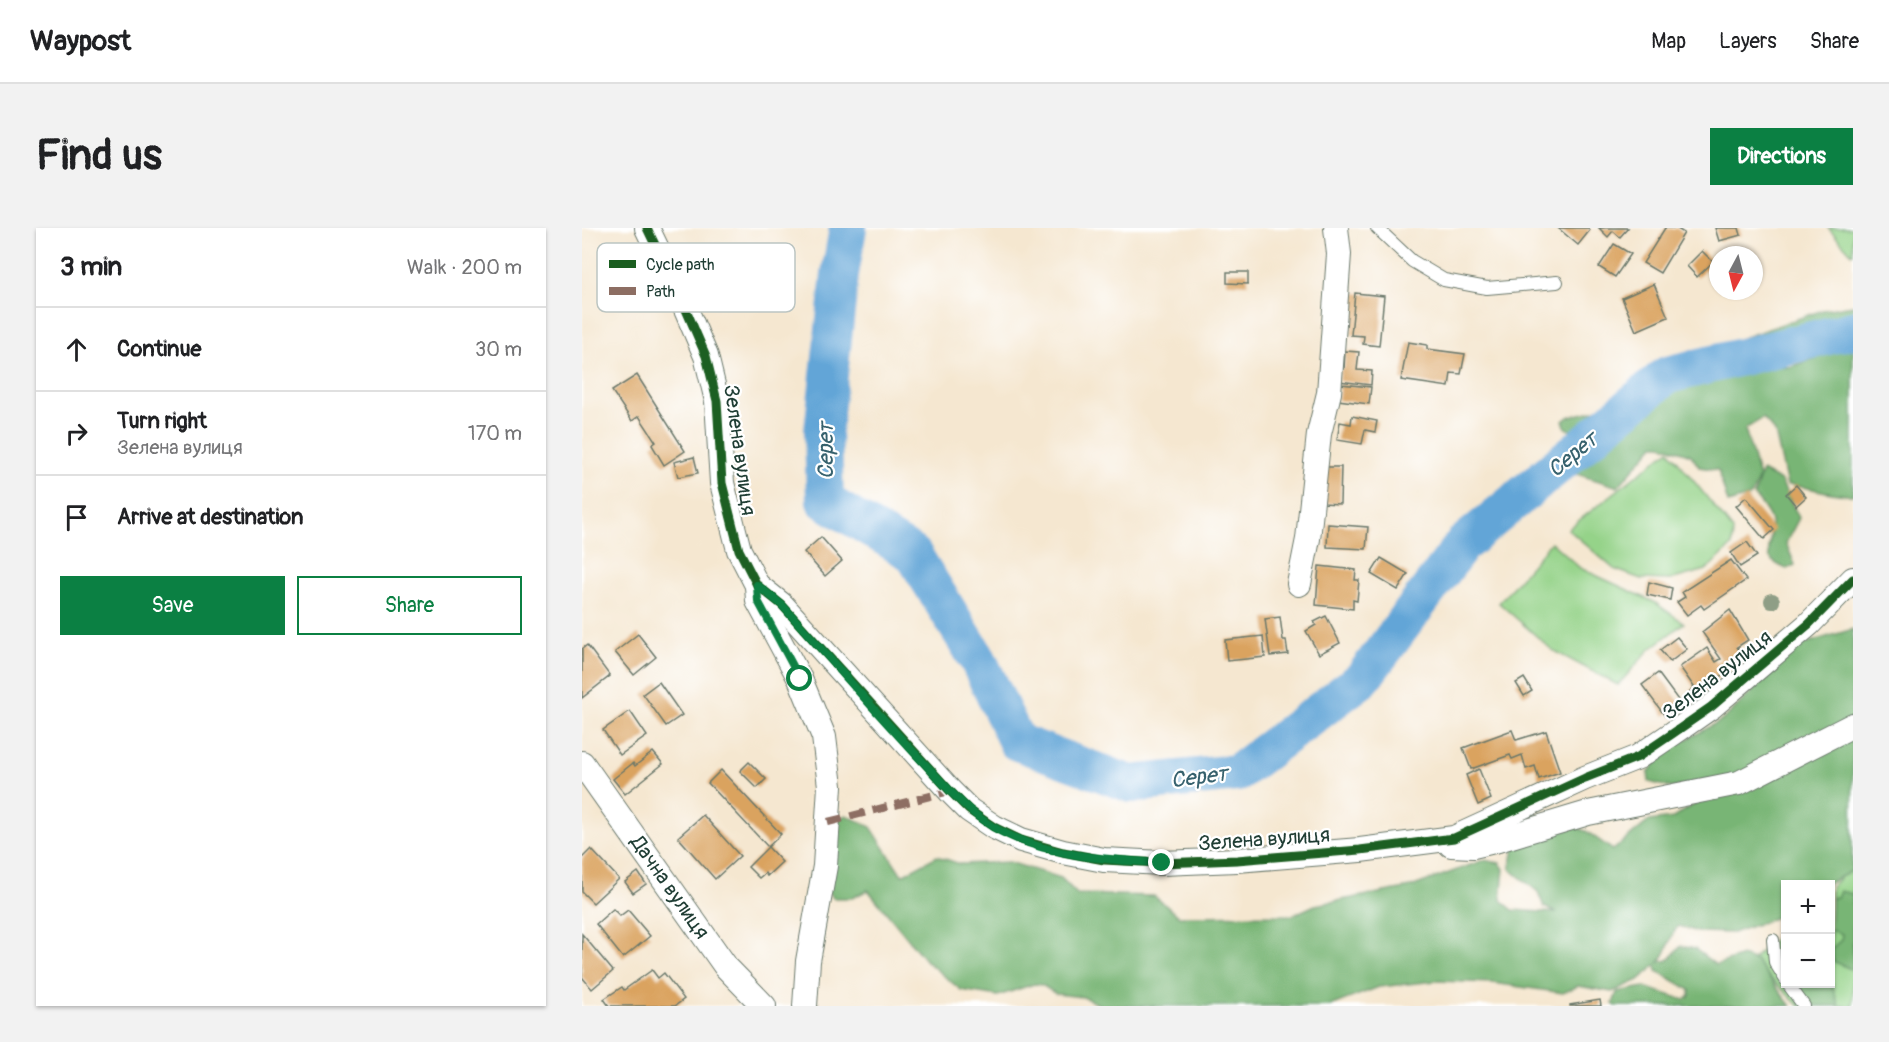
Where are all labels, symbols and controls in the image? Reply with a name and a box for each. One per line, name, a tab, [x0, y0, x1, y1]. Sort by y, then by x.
text: Waypost	[30, 24, 131, 59]
text: Map	[1651, 28, 1686, 55]
text: Layers	[1719, 28, 1777, 55]
text: Share	[1810, 28, 1859, 55]
button: Directions	[1710, 128, 1853, 185]
text: Find us	[36, 130, 162, 182]
legend	[597, 243, 795, 312]
north arrow	[1709, 246, 1763, 300]
text: 3 min	[60, 251, 122, 283]
text: Walk · 200 m	[407, 255, 522, 280]
text: Cycle path	[646, 255, 714, 275]
text: Path	[646, 282, 675, 302]
icon: ahead	[60, 333, 93, 366]
text: Continue	[117, 335, 201, 363]
text: 30 m	[475, 337, 522, 362]
street label: Зелена вулиця	[717, 383, 762, 517]
text: Turn right	[117, 407, 207, 435]
icon: right	[60, 417, 93, 450]
water label: Серет	[812, 420, 840, 479]
text: 170 m	[468, 421, 522, 446]
water label: Серет	[1542, 424, 1606, 484]
text: Зелена вулиця	[117, 435, 243, 460]
icon: arrive	[60, 501, 93, 534]
text: Arrive at destination	[117, 503, 303, 531]
button: Save	[60, 576, 285, 635]
button: Share	[297, 576, 522, 635]
street label: Зелена вулиця	[1657, 624, 1778, 727]
route start	[786, 665, 812, 691]
water label: Серет	[1169, 759, 1232, 794]
street label: Зелена вулиця	[1197, 821, 1331, 858]
street label: Дачна вулиця	[623, 829, 715, 944]
route end	[1148, 849, 1174, 875]
map controls	[1781, 880, 1835, 988]
button: +	[1781, 880, 1835, 934]
button: −	[1781, 934, 1835, 988]

